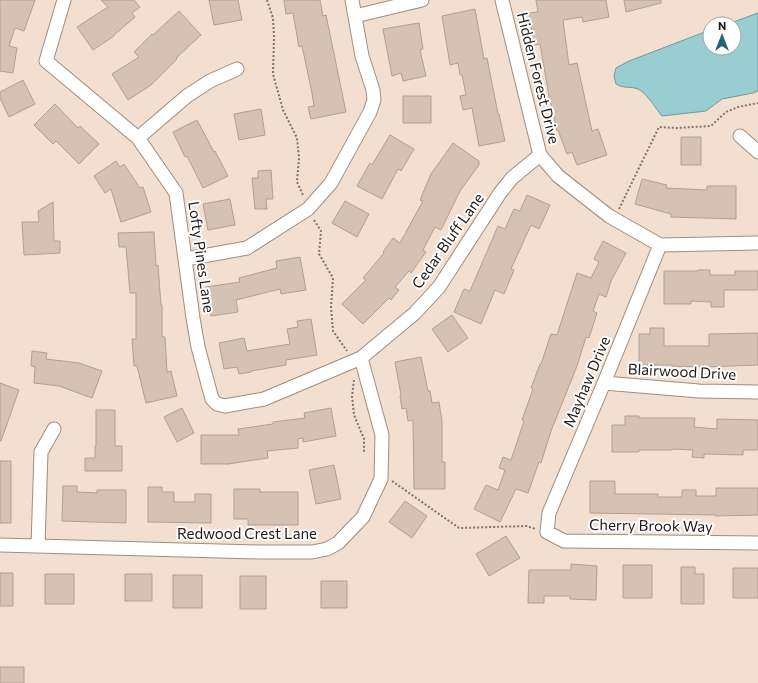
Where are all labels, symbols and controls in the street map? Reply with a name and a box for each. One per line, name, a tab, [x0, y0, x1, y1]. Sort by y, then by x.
street label: Hidden Forest Drive	[514, 10, 564, 145]
north arrow	[702, 16, 742, 56]
text: N	[718, 19, 726, 32]
street label: Cedar Bluff Lane	[407, 189, 487, 292]
street label: Lofty Pines Lane	[185, 200, 219, 314]
street label: Mayhaw Drive	[559, 333, 613, 430]
street label: Blairwood Drive	[627, 359, 737, 383]
street label: Cherry Brook Way	[589, 515, 713, 535]
street label: Redwood Crest Lane	[177, 524, 317, 542]

